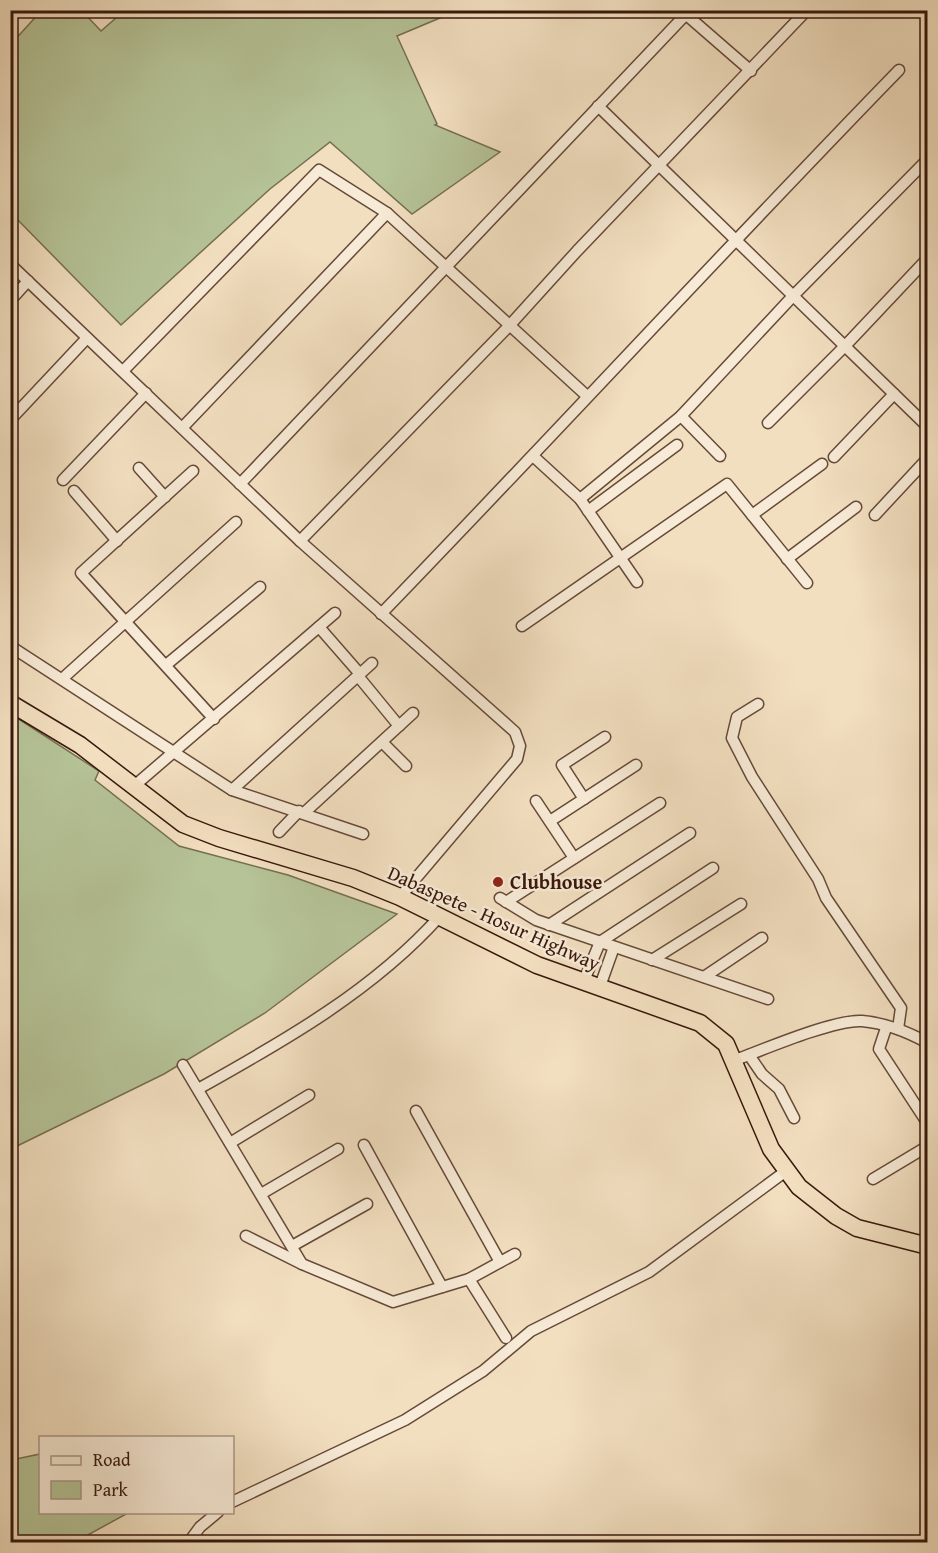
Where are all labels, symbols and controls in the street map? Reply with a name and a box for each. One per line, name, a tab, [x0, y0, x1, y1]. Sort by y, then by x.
street label: Dabaspete - Hosur Highway	[383, 858, 605, 978]
place label: Clubhouse	[510, 867, 602, 896]
marker: Clubhouse	[491, 875, 505, 889]
legend	[39, 1436, 234, 1514]
text: Road	[93, 1446, 131, 1473]
text: Park	[93, 1476, 129, 1503]

